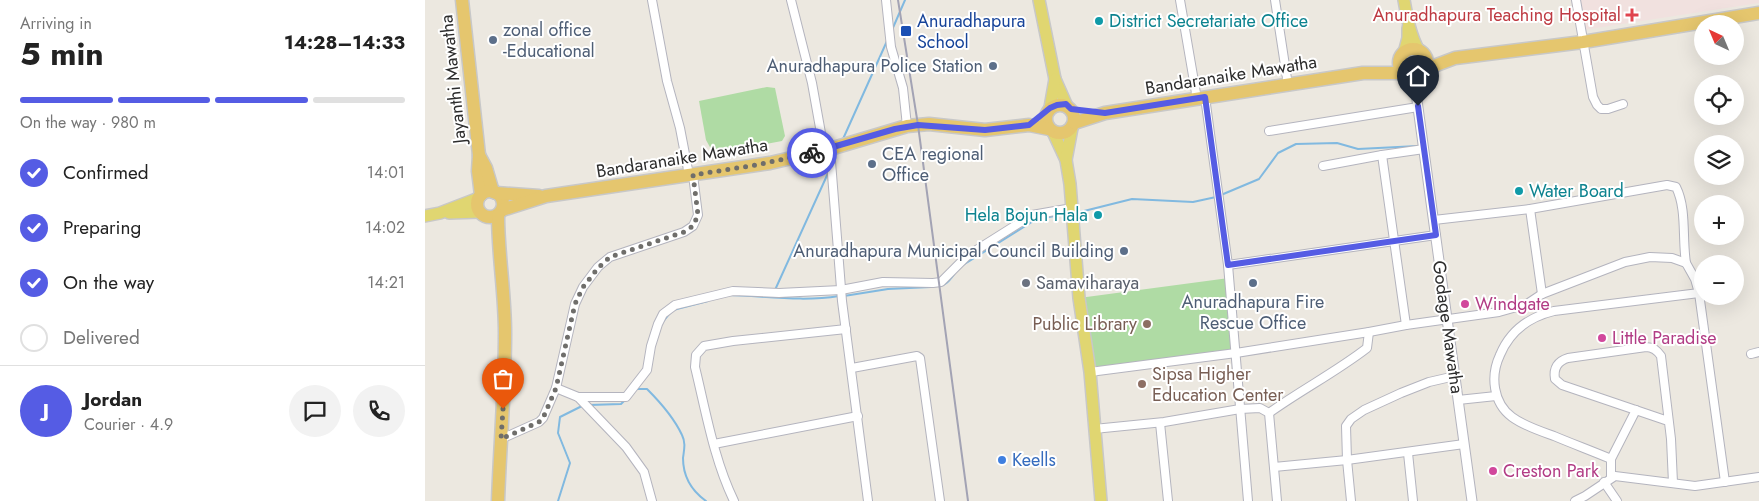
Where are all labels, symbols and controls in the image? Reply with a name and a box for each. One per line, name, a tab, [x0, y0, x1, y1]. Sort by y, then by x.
place label: Anuradhapura Teaching Hospital	[1373, 2, 1621, 28]
place label: Anuradhapura School	[917, 8, 1026, 55]
place label: District Secretariate Office	[1109, 8, 1308, 34]
marker: Anuradhapura Teaching Hospital	[1625, 8, 1639, 22]
text: Arriving in	[20, 12, 92, 35]
street label: Jayanthi Mawatha	[433, 13, 473, 147]
marker: District Secretariate Office	[1093, 15, 1105, 27]
north arrow	[1694, 15, 1744, 65]
map controls	[1694, 15, 1744, 305]
place label: zonal office -Educational	[503, 17, 595, 64]
marker: Anuradhapura School	[899, 24, 913, 38]
text: 14:28–14:33	[284, 29, 405, 56]
text: 5 min	[20, 31, 104, 77]
marker: zonal office -Educational	[487, 34, 499, 46]
street label: Bandaranaike Mawatha	[1143, 49, 1319, 101]
place label: Anuradhapura Police Station	[767, 53, 983, 79]
pin	[1397, 55, 1439, 106]
marker: Anuradhapura Police Station	[987, 60, 999, 72]
icon: home	[1404, 62, 1432, 90]
button: locate	[1694, 75, 1744, 125]
text: On the way · 980 m	[20, 111, 156, 134]
courier	[787, 128, 837, 178]
street label: Bandaranaike Mawatha	[594, 132, 770, 184]
button: layers	[1694, 135, 1744, 185]
icon: bike	[798, 139, 826, 167]
place label: CEA regional Office	[882, 141, 984, 188]
marker: CEA regional Office	[866, 158, 878, 170]
icon: check	[20, 159, 48, 187]
text: Confirmed	[63, 159, 149, 186]
text: 14:01	[367, 161, 405, 184]
place label: Water Board	[1529, 178, 1624, 204]
marker: Water Board	[1513, 185, 1525, 197]
button: +	[1694, 195, 1744, 245]
place label: Hela Bojun Hala	[965, 202, 1088, 228]
marker: Hela Bojun Hala	[1092, 209, 1104, 221]
icon: check	[20, 214, 48, 242]
text: Preparing	[63, 214, 141, 241]
text: 14:02	[365, 216, 405, 239]
place label: Anuradhapura Municipal Council Building	[793, 238, 1114, 264]
marker: Anuradhapura Municipal Council Building	[1118, 245, 1130, 257]
button: −	[1694, 255, 1744, 305]
street label: Godage Mawatha	[1426, 259, 1470, 395]
icon: check	[20, 269, 48, 297]
text: On the way	[63, 269, 154, 296]
place label: Samaviharaya	[1036, 270, 1139, 296]
text: 14:21	[367, 271, 405, 294]
marker: Samaviharaya	[1020, 277, 1032, 289]
marker: Anuradhapura Fire Rescue Office	[1247, 277, 1259, 289]
place label: Anuradhapura Fire Rescue Office	[1182, 289, 1324, 336]
place label: Windgate	[1475, 291, 1550, 317]
marker: Windgate	[1459, 298, 1471, 310]
place label: Public Library	[1032, 311, 1137, 337]
marker: Public Library	[1141, 318, 1153, 330]
text: Delivered	[63, 324, 140, 351]
place label: Little Paradise	[1612, 325, 1717, 351]
marker: Little Paradise	[1596, 332, 1608, 344]
pin	[482, 358, 524, 409]
place label: Sipsa Higher Education Center	[1152, 361, 1284, 408]
icon: bag	[489, 365, 517, 393]
marker: Sipsa Higher Education Center	[1136, 378, 1148, 390]
button: chat	[289, 385, 341, 437]
button: phone	[353, 385, 405, 437]
text: Jordan	[84, 386, 142, 413]
text: J	[43, 397, 49, 424]
text: Courier · 4.9	[84, 413, 173, 436]
place label: Keells	[1012, 447, 1056, 473]
marker: Keells	[996, 454, 1008, 466]
place label: Creston Park	[1503, 458, 1599, 484]
marker: Creston Park	[1487, 465, 1499, 477]

